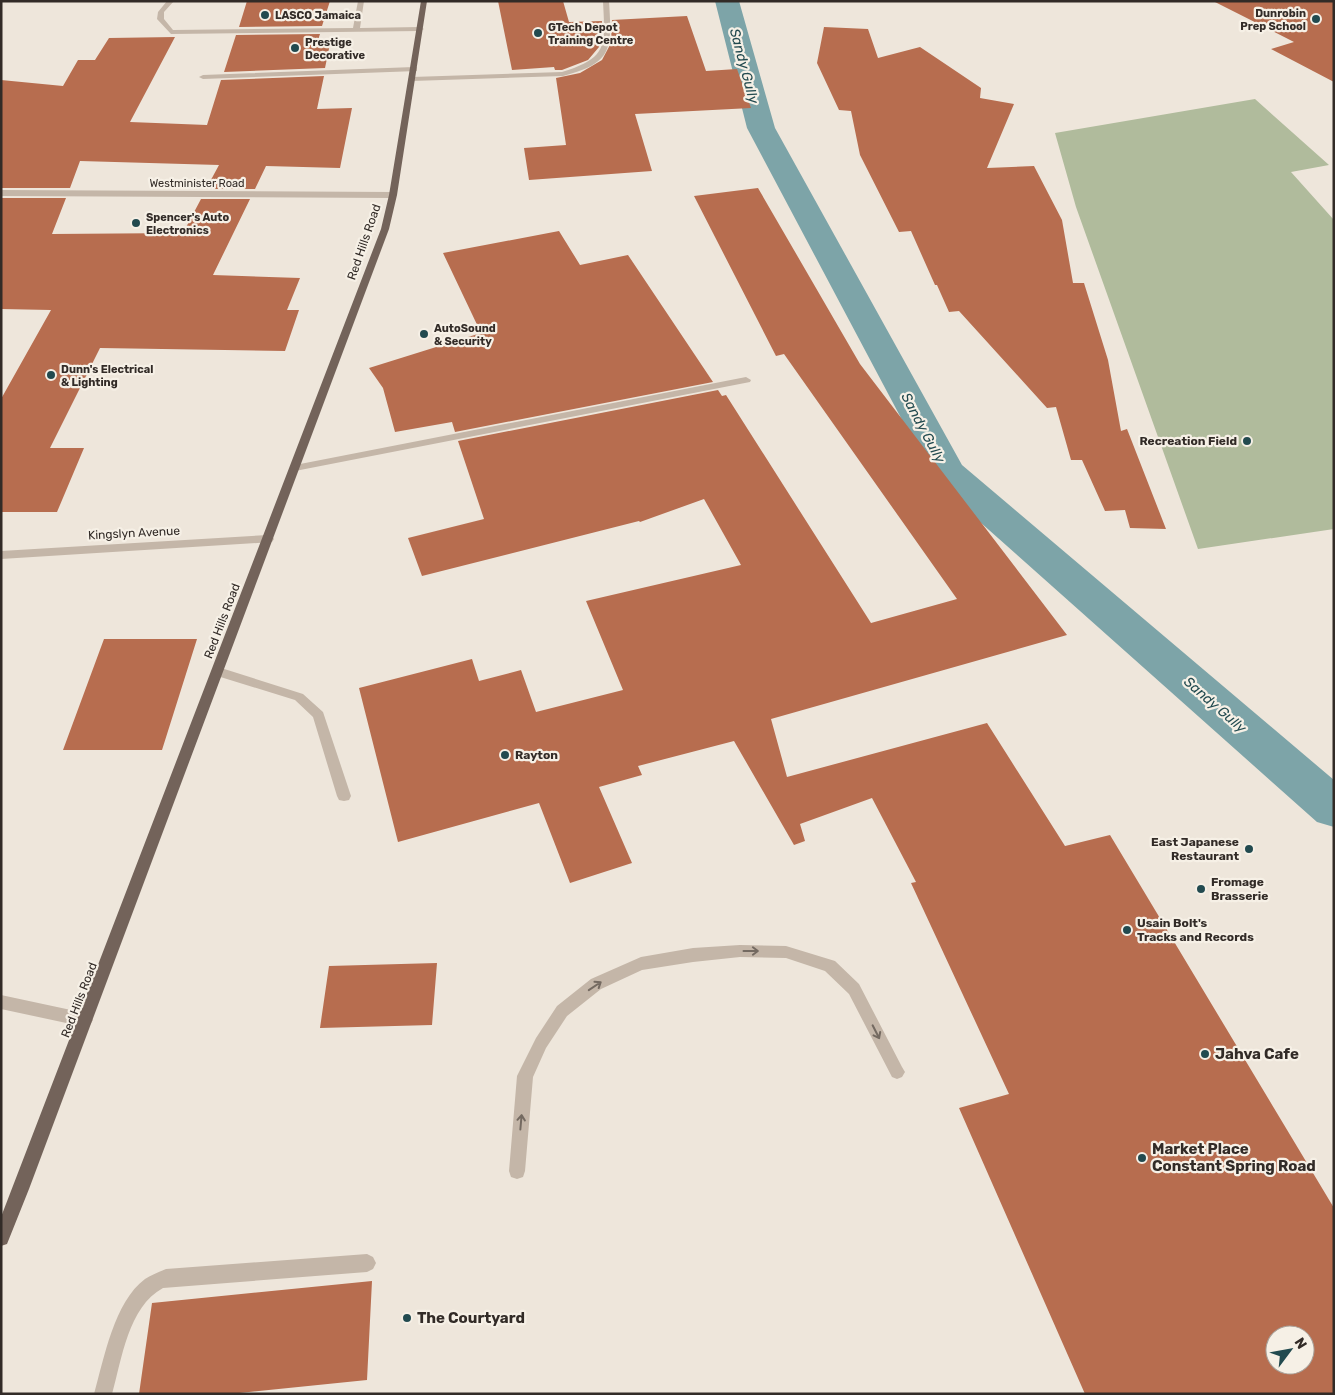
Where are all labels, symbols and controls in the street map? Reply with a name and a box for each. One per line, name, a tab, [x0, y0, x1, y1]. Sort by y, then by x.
place label: Dunrobin Prep School	[1240, 7, 1306, 33]
marker: LASCO Jamaica	[259, 9, 271, 21]
place label: LASCO Jamaica	[275, 9, 361, 22]
marker: Dunrobin Prep School	[1310, 13, 1322, 25]
place label: GTech Depot Training Centre	[548, 21, 634, 47]
marker: GTech Depot Training Centre	[532, 27, 544, 39]
water label: Sandy Gully	[726, 27, 763, 107]
place label: Prestige Decorative	[305, 36, 366, 62]
marker: Prestige Decorative	[289, 42, 301, 54]
street label: Westminister Road	[149, 177, 245, 190]
street label: Red Hills Road	[344, 202, 384, 282]
place label: Spencer's Auto Electronics	[146, 211, 229, 237]
marker: Spencer's Auto Electronics	[130, 217, 142, 229]
place label: AutoSound & Security	[434, 322, 496, 348]
marker: AutoSound & Security	[418, 328, 430, 340]
place label: Dunn's Electrical & Lighting	[61, 363, 153, 389]
marker: Dunn's Electrical & Lighting	[45, 369, 57, 381]
water label: Sandy Gully	[897, 390, 949, 467]
place label: Recreation Field	[1139, 434, 1237, 448]
marker: Recreation Field	[1241, 435, 1253, 447]
street label: Kingslyn Avenue	[88, 524, 181, 542]
street label: Red Hills Road	[201, 581, 243, 661]
water label: Sandy Gully	[1180, 673, 1251, 738]
place label: Rayton	[515, 748, 558, 762]
marker: Rayton	[499, 749, 511, 761]
place label: East Japanese Restaurant	[1151, 835, 1239, 863]
marker: East Japanese Restaurant	[1243, 843, 1255, 855]
place label: Fromage Brasserie	[1211, 875, 1268, 903]
marker: Fromage Brasserie	[1195, 883, 1207, 895]
place label: Usain Bolt's Tracks and Records	[1137, 916, 1254, 944]
marker: Usain Bolt's Tracks and Records	[1121, 924, 1133, 936]
one-way arrow	[743, 947, 759, 956]
street label: Red Hills Road	[58, 960, 100, 1040]
one-way arrow	[587, 981, 601, 991]
one-way arrow	[871, 1024, 881, 1039]
place label: Jahva Cafe	[1215, 1045, 1299, 1063]
marker: Jahva Cafe	[1199, 1048, 1211, 1060]
one-way arrow	[516, 1114, 526, 1130]
place label: Market Place Constant Spring Road	[1152, 1140, 1316, 1175]
marker: Market Place Constant Spring Road	[1136, 1152, 1148, 1164]
place label: The Courtyard	[417, 1309, 525, 1327]
marker: The Courtyard	[401, 1312, 413, 1324]
north arrow	[1265, 1325, 1315, 1375]
text: N	[1291, 1335, 1310, 1352]

